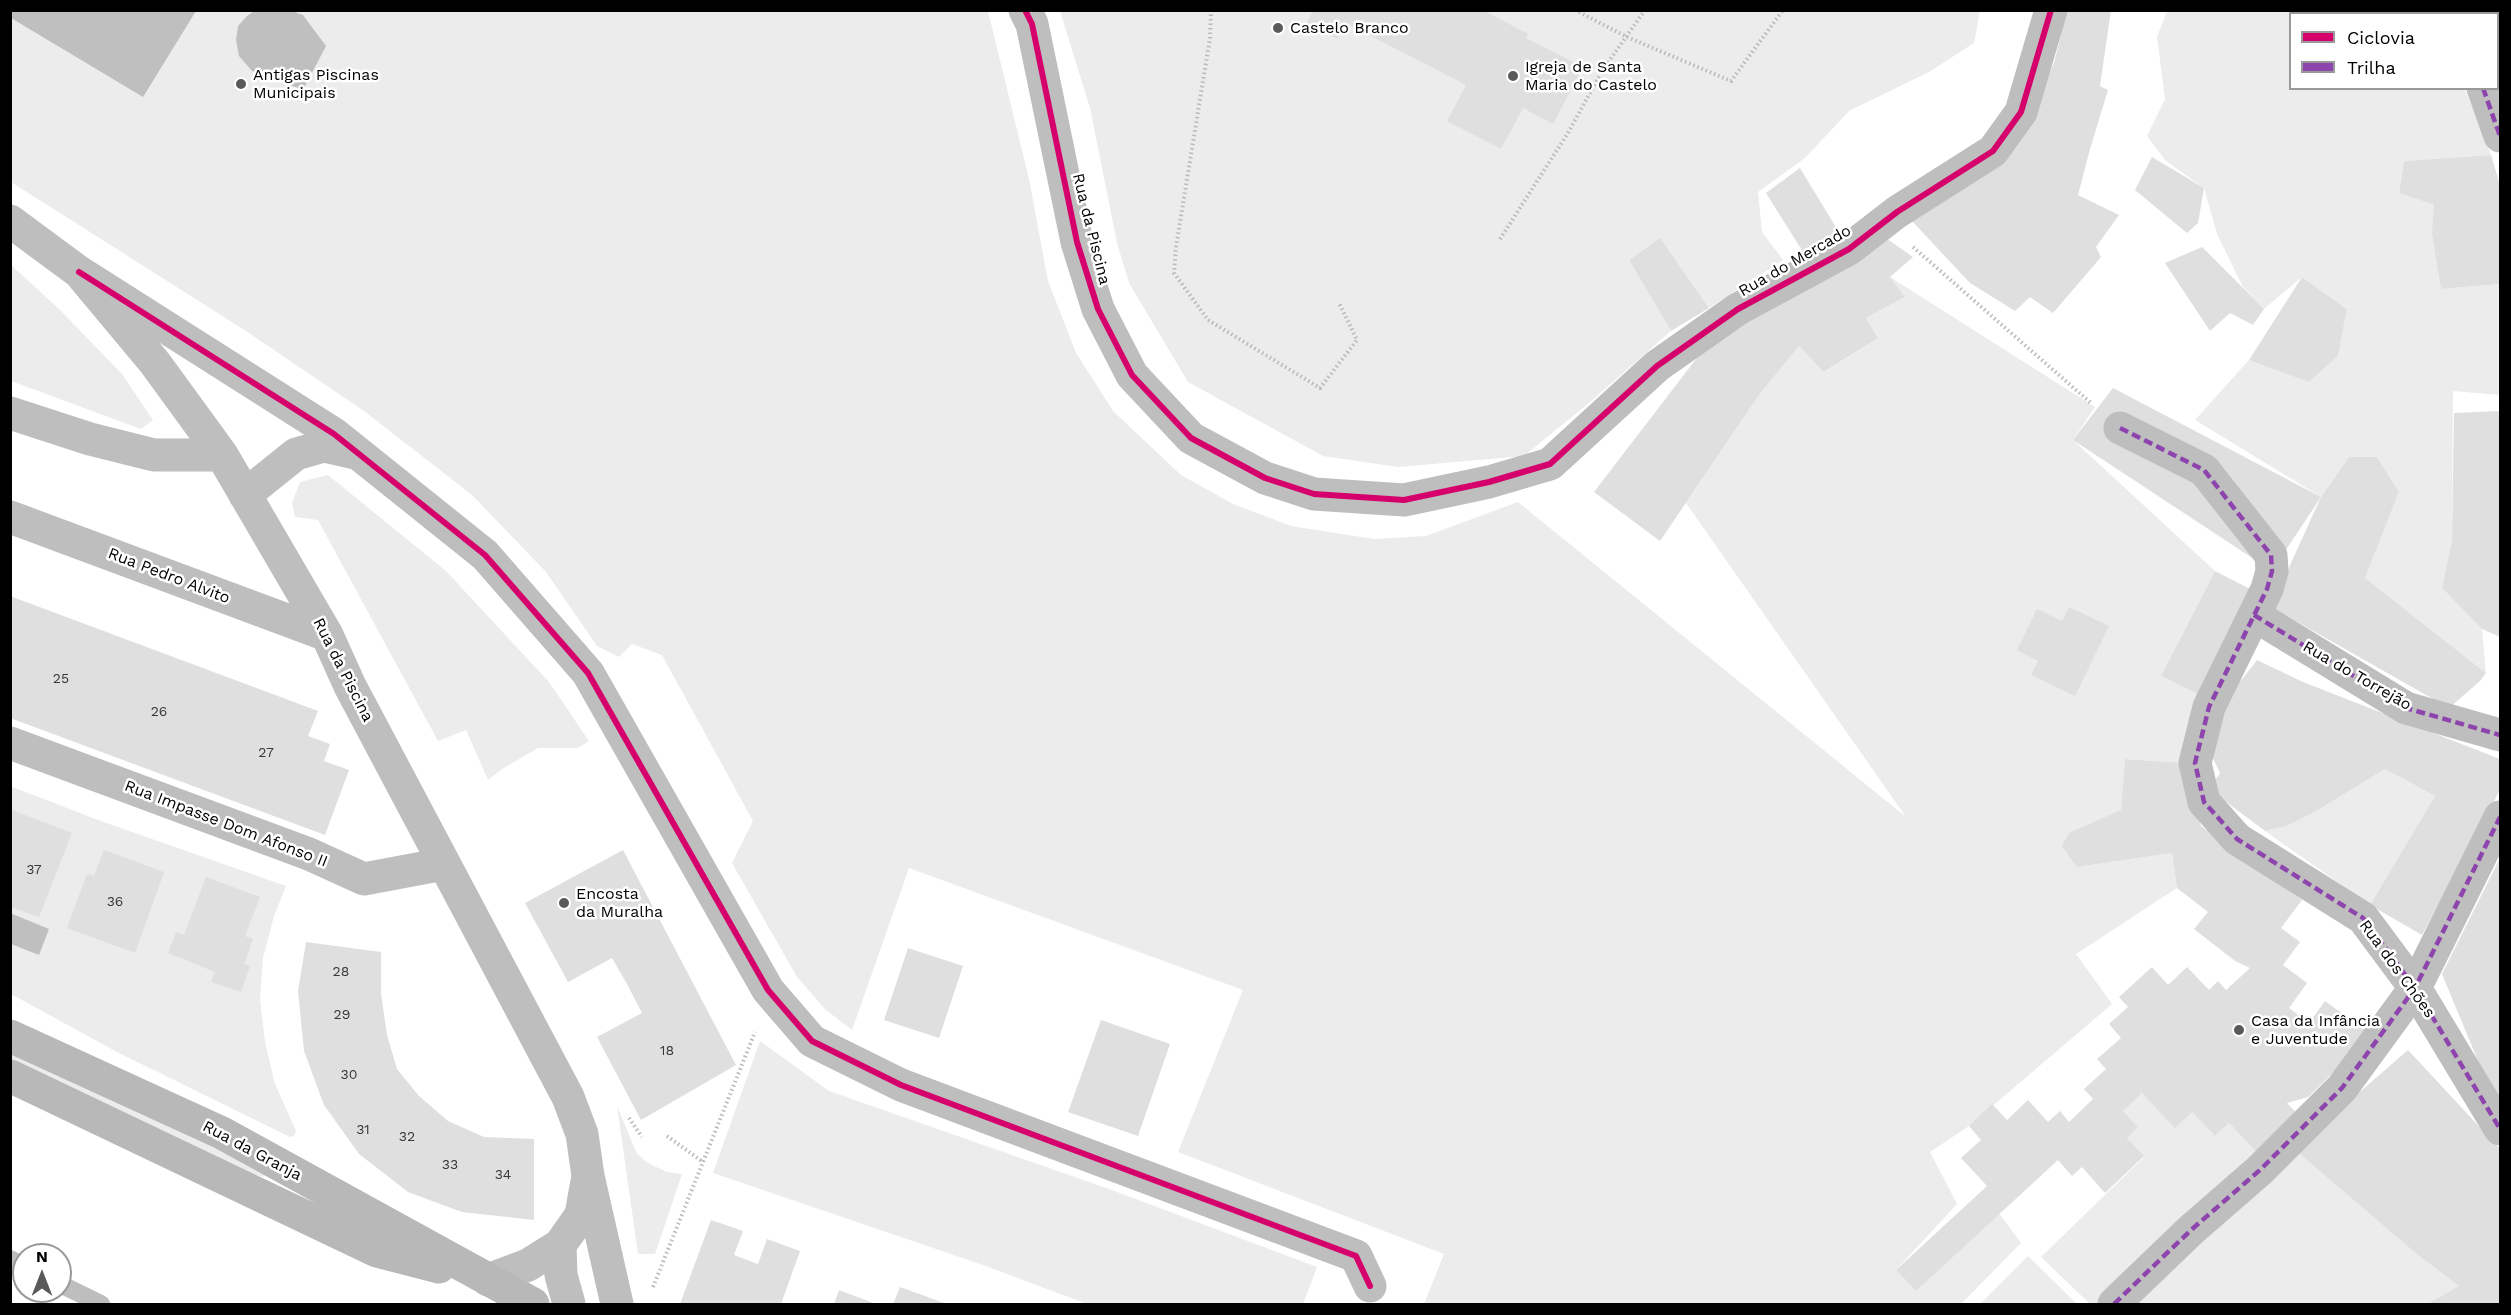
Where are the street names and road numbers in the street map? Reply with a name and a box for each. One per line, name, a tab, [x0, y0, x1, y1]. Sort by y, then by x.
street label: Rua da Piscina	[1068, 171, 1114, 287]
street label: Rua do Mercado	[1735, 221, 1855, 301]
street label: Rua Pedro Alvito	[105, 544, 233, 608]
street label: Rua da Piscina	[309, 615, 377, 725]
street label: Rua do Torrejão	[2299, 637, 2415, 715]
street label: Rua Impasse Dom Afonso II	[122, 776, 330, 872]
street label: Rua dos Chões	[2355, 916, 2439, 1022]
street label: Rua da Granja	[199, 1117, 305, 1185]

